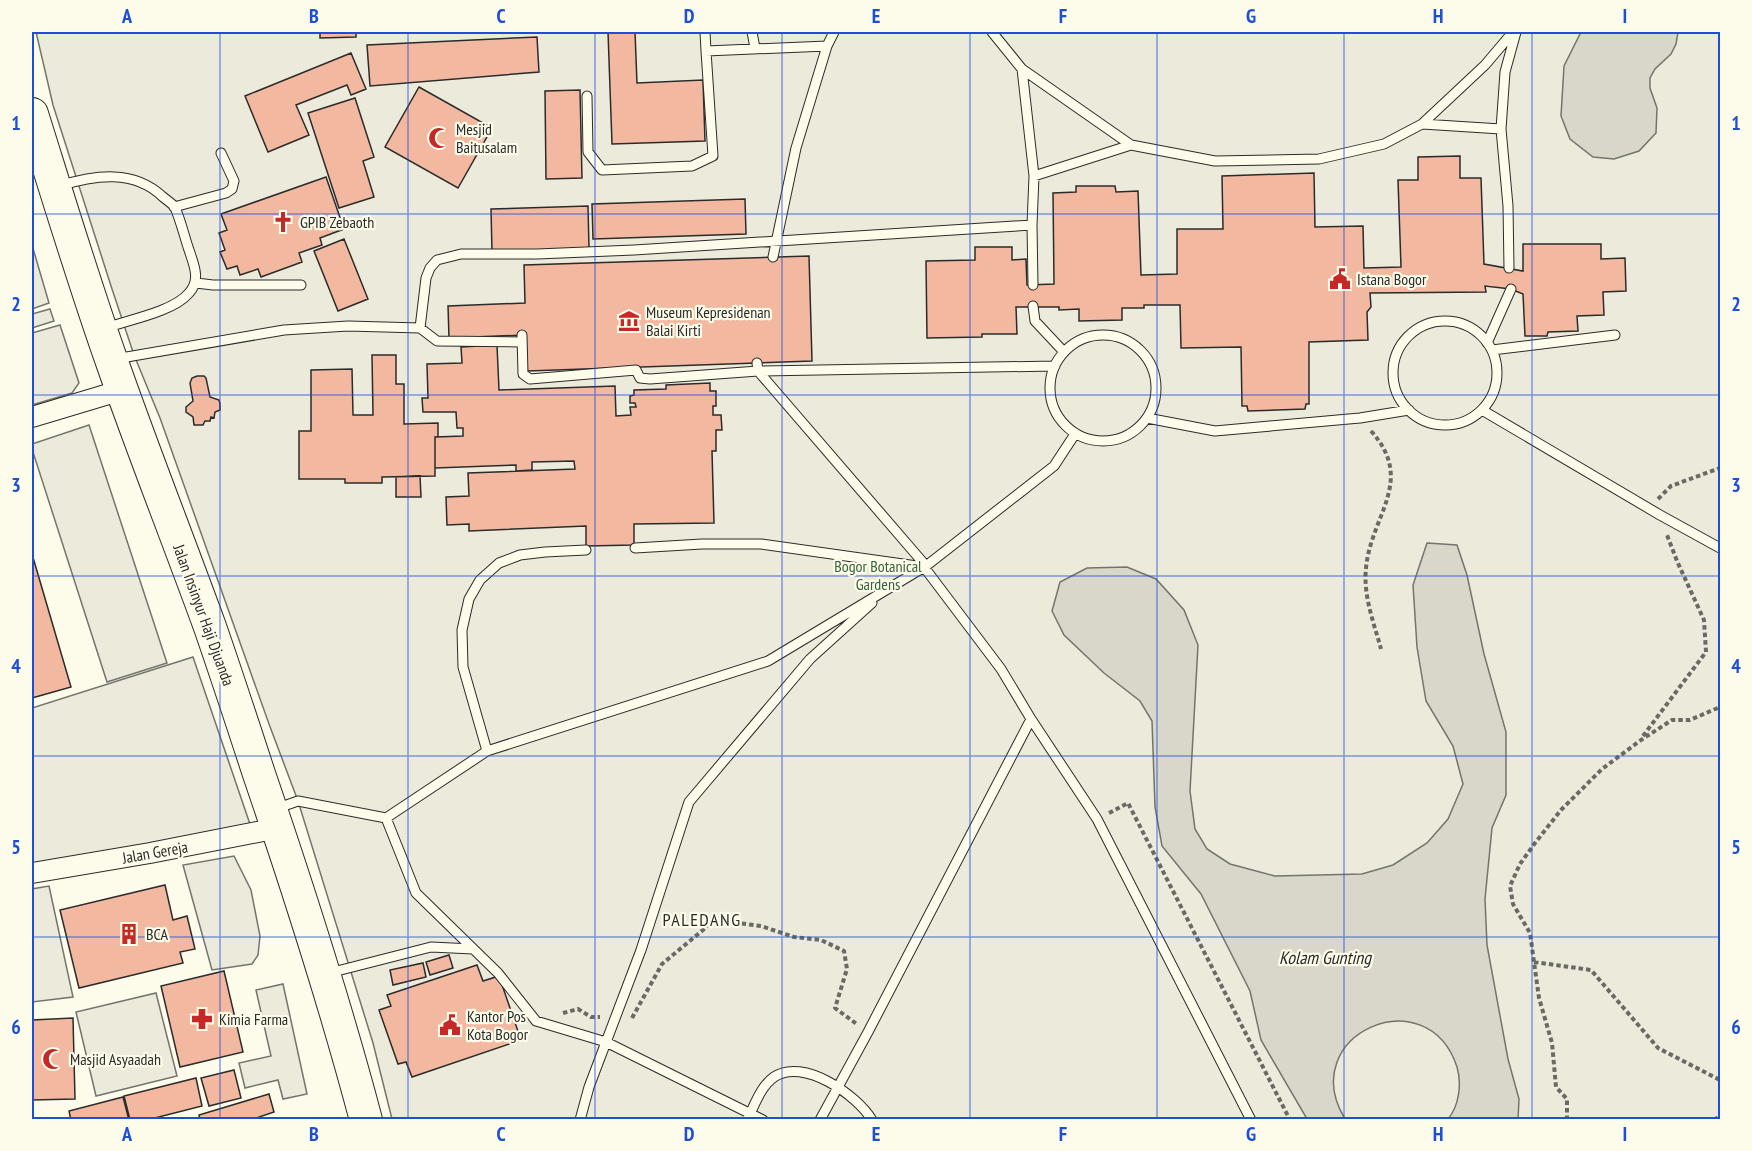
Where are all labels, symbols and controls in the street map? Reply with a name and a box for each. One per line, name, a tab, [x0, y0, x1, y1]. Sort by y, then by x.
text: A	[121, 3, 133, 29]
text: B	[309, 3, 319, 29]
text: C	[496, 3, 506, 29]
text: D	[684, 3, 695, 29]
text: E	[872, 3, 880, 29]
text: F	[1059, 3, 1067, 29]
text: G	[1246, 3, 1256, 29]
text: H	[1433, 3, 1443, 29]
text: I	[1623, 3, 1627, 29]
text: 1	[11, 110, 21, 136]
text: 1	[1731, 110, 1741, 136]
place label: Mesjid Baitusalam	[456, 119, 517, 157]
mosque icon: Mesjid Baitusalam	[427, 126, 451, 150]
church icon: GPIB Zebaoth	[271, 210, 295, 234]
place label: GPIB Zebaoth	[300, 212, 374, 232]
public building icon: Istana Bogor	[1328, 267, 1352, 291]
place label: Istana Bogor	[1357, 269, 1427, 289]
text: 2	[11, 291, 21, 317]
text: 2	[1731, 291, 1741, 317]
place label: Museum Kepresidenan Balai Kirti	[646, 302, 771, 340]
museum icon: Museum Kepresidenan Balai Kirti	[617, 309, 641, 333]
text: 3	[11, 472, 21, 498]
text: 3	[1731, 472, 1741, 498]
street label: Jalan Insinyur Haji Djuanda	[169, 541, 239, 688]
park label: Bogor Botanical Gardens	[834, 556, 922, 594]
text: 4	[11, 653, 21, 679]
text: 4	[1731, 653, 1741, 679]
text: 5	[11, 834, 21, 860]
text: 5	[1731, 834, 1741, 860]
street label: Jalan Gereja	[120, 836, 189, 868]
district label: PALEDANG	[663, 908, 742, 931]
building icon: BCA	[117, 922, 141, 946]
place label: BCA	[146, 924, 168, 944]
water label: Kolam Gunting	[1279, 946, 1372, 969]
place label: Kantor Pos Kota Bogor	[467, 1006, 529, 1044]
pharmacy icon: Kimia Farma	[190, 1007, 214, 1031]
place label: Kimia Farma	[219, 1009, 288, 1029]
public building icon: Kantor Pos Kota Bogor	[438, 1013, 462, 1037]
text: 6	[11, 1014, 21, 1040]
text: 6	[1731, 1014, 1741, 1040]
mosque icon: Masjid Asyaadah	[41, 1047, 65, 1071]
place label: Masjid Asyaadah	[70, 1049, 161, 1069]
text: A	[121, 1121, 133, 1147]
text: B	[309, 1121, 319, 1147]
text: C	[496, 1121, 506, 1147]
text: D	[684, 1121, 695, 1147]
text: E	[872, 1121, 880, 1147]
text: F	[1059, 1121, 1067, 1147]
text: G	[1246, 1121, 1256, 1147]
text: H	[1433, 1121, 1443, 1147]
text: I	[1623, 1121, 1627, 1147]

